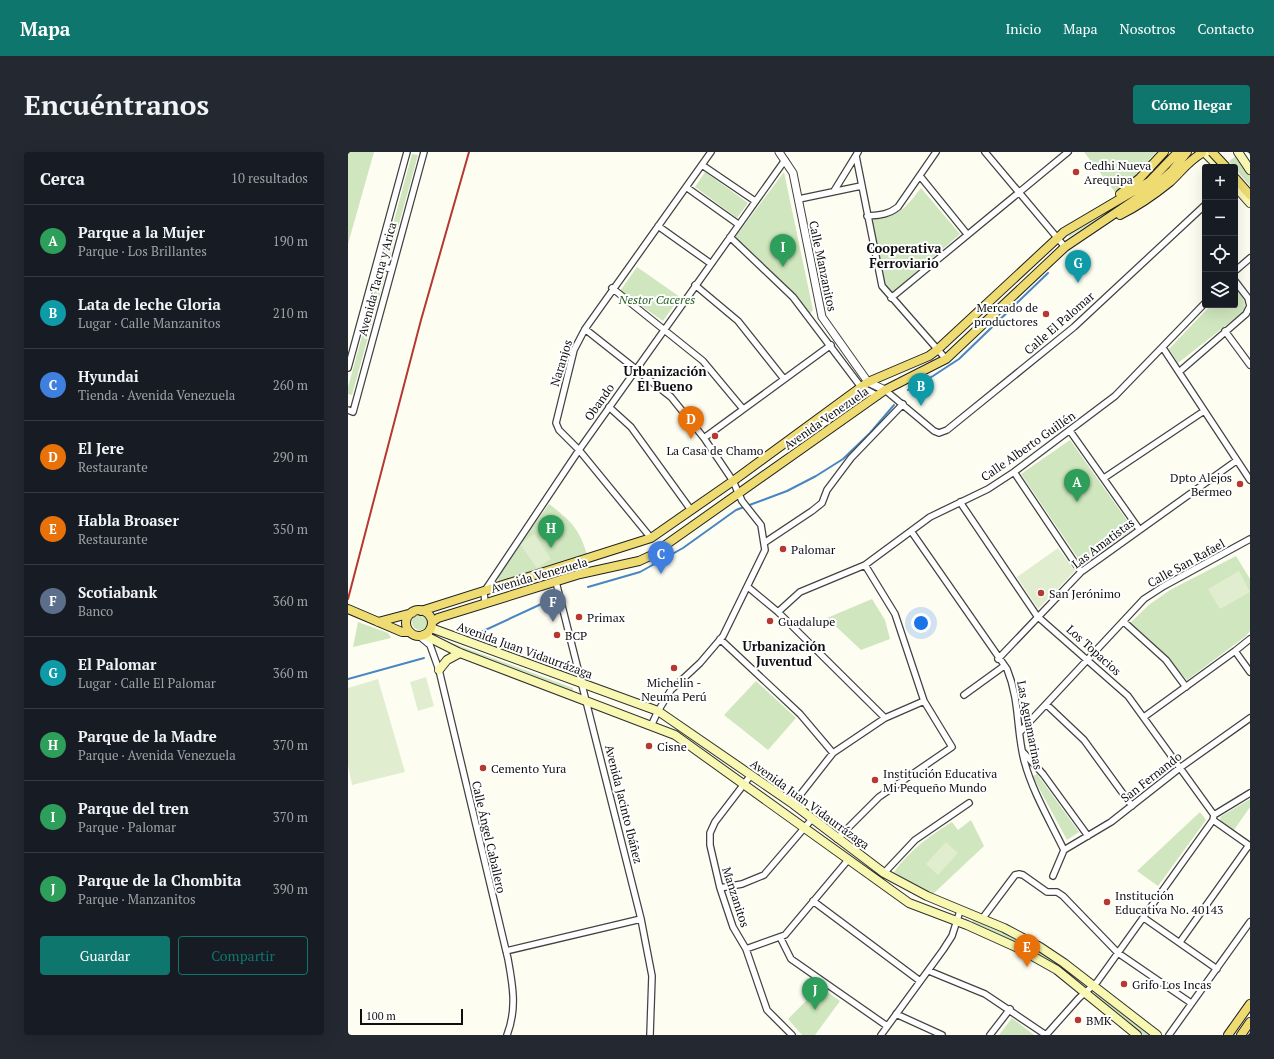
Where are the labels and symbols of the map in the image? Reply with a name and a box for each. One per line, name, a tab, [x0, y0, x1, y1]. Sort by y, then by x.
place label: Cedhi Nueva Arequipa	[1084, 158, 1151, 187]
marker: Cedhi Nueva Arequipa	[1071, 167, 1081, 177]
street label: Calle Manzanitos	[806, 219, 840, 313]
street label: Avenida Tacna y Arica	[355, 220, 399, 338]
pin: I	[770, 234, 796, 267]
district label: Cooperativa Ferroviario	[866, 239, 942, 272]
pin: G	[1065, 250, 1091, 283]
street label: Calle El Palomar	[1021, 288, 1097, 358]
park label: Nestor Caceres	[618, 292, 695, 307]
place label: Mercado de productores	[974, 300, 1038, 329]
marker: Mercado de productores	[1041, 309, 1051, 319]
street label: Naranjos	[547, 338, 575, 388]
district label: Urbanización El Bueno	[623, 362, 707, 395]
pin: B	[908, 373, 934, 406]
street label: Obando	[581, 380, 617, 423]
street label: Avenida Venezuela	[781, 383, 871, 453]
pin: D	[678, 406, 704, 439]
street label: Calle Alberto Guillén	[978, 408, 1078, 484]
marker: La Casa de Chamo	[710, 431, 720, 441]
place label: La Casa de Chamo	[667, 443, 764, 458]
pin: A	[1064, 469, 1090, 502]
place label: Dpto Alejos Bermeo	[1170, 470, 1232, 499]
marker: Dpto Alejos Bermeo	[1235, 479, 1245, 489]
pin: H	[538, 515, 564, 548]
street label: Las Amatistas	[1069, 515, 1137, 571]
street label: Calle San Rafael	[1145, 535, 1228, 590]
pin: C	[648, 541, 674, 574]
place label: Palomar	[791, 542, 836, 557]
marker: Palomar	[778, 544, 788, 554]
street label: Avenida Venezuela	[489, 554, 589, 596]
place label: San Jerónimo	[1049, 586, 1121, 601]
marker: San Jerónimo	[1036, 588, 1046, 598]
pin: F	[540, 589, 566, 622]
place label: Primax	[587, 610, 626, 625]
marker: Primax	[574, 612, 584, 622]
your location	[911, 613, 931, 633]
place label: Guadalupe	[778, 614, 835, 629]
marker: Guadalupe	[765, 616, 775, 626]
street label: Avenida Juan Vidaurrázaga	[455, 618, 595, 682]
street label: Los Topacios	[1064, 621, 1124, 679]
place label: BCP	[565, 628, 587, 643]
marker: BCP	[552, 630, 562, 640]
district label: Urbanización Juventud	[742, 637, 826, 670]
marker: Michelin - Neuma Perú	[669, 663, 679, 673]
place label: Michelin - Neuma Perú	[641, 675, 707, 704]
street label: Las Aguamarinas	[1014, 679, 1046, 771]
place label: Cisne	[657, 739, 687, 754]
marker: Cisne	[644, 741, 654, 751]
street label: Avenida Jacinto Ibáñez	[602, 743, 646, 865]
street label: San Fernando	[1117, 748, 1185, 805]
street label: Avenida Juan Vidaurrázaga	[748, 756, 872, 852]
place label: Cemento Yura	[491, 761, 566, 776]
marker: Cemento Yura	[478, 763, 488, 773]
place label: Institución Educativa Mi Pequeño Mundo	[883, 766, 997, 795]
marker: Institución Educativa Mi Pequeño Mundo	[870, 775, 880, 785]
street label: Calle Ángel Caballero	[469, 779, 509, 895]
street label: Manzanitos	[719, 865, 753, 929]
place label: Institución Educativa No. 40143	[1115, 888, 1224, 917]
marker: Institución Educativa No. 40143	[1102, 897, 1112, 907]
pin: E	[1014, 934, 1040, 967]
pin: J	[802, 977, 828, 1010]
place label: Grifo Los Incas	[1132, 977, 1211, 992]
marker: Grifo Los Incas	[1119, 979, 1129, 989]
scale bar	[360, 1007, 463, 1026]
place label: BMK	[1086, 1013, 1112, 1028]
marker: BMK	[1073, 1015, 1083, 1025]

